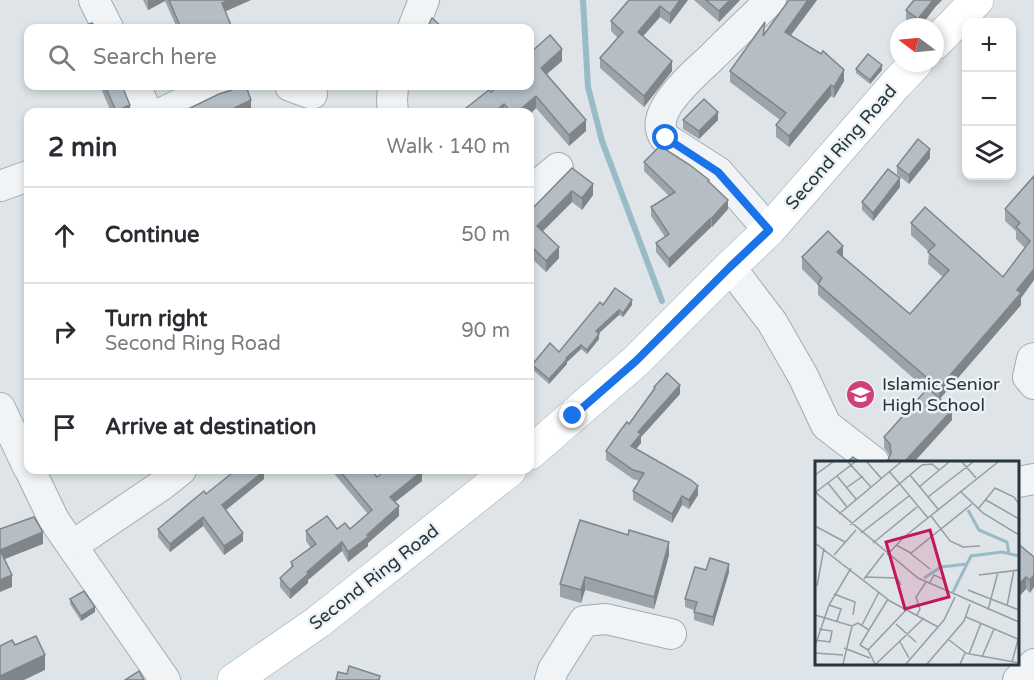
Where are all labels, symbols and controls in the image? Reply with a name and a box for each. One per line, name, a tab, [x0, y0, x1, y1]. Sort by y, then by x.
north arrow	[890, 18, 944, 72]
map controls	[962, 18, 1016, 180]
button: +	[962, 18, 1016, 72]
search box	[24, 24, 534, 90]
icon: search	[45, 41, 78, 74]
text: Search here	[93, 44, 217, 70]
button: −	[962, 72, 1016, 126]
street label: Second Ring Road	[781, 80, 901, 214]
route start	[652, 124, 678, 150]
button: layers	[962, 126, 1016, 180]
text: 2 min	[48, 132, 117, 163]
text: Walk · 140 m	[387, 135, 510, 159]
icon: ahead	[48, 219, 81, 252]
text: Continue	[105, 222, 200, 248]
text: 50 m	[461, 223, 510, 247]
text: Turn right	[105, 306, 207, 332]
icon: right	[48, 315, 81, 348]
text: 90 m	[461, 319, 510, 343]
text: Second Ring Road	[105, 332, 281, 356]
place label: Islamic Senior High School	[882, 373, 1000, 416]
school or university icon: Islamic Senior High School	[845, 378, 877, 410]
route end	[559, 402, 585, 428]
icon: arrive	[48, 411, 81, 444]
text: Arrive at destination	[105, 414, 316, 440]
inset map	[815, 461, 1019, 665]
street label: Second Ring Road	[305, 520, 443, 634]

